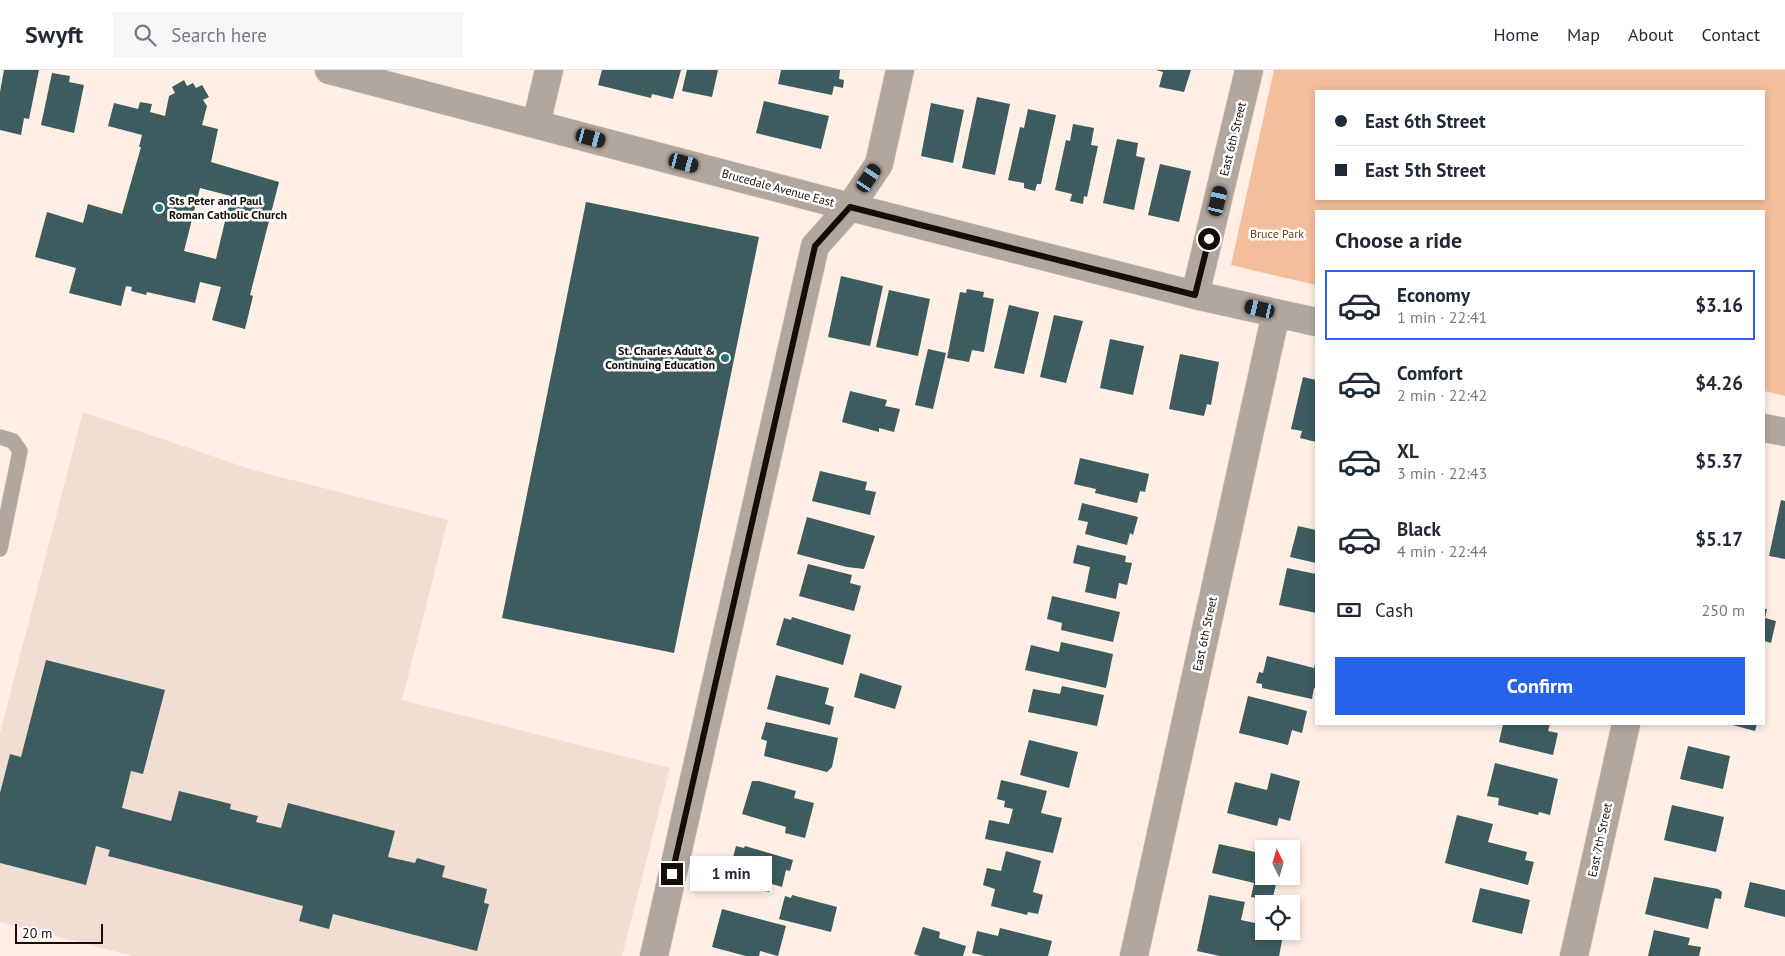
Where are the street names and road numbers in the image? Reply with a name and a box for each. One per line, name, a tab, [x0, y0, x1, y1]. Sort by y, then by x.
street label: East 6th Street	[1216, 100, 1249, 177]
street label: Brucedale Avenue East	[720, 165, 836, 210]
street label: East 6th Street	[1189, 595, 1220, 672]
street label: East 7th Street	[1584, 801, 1615, 878]

